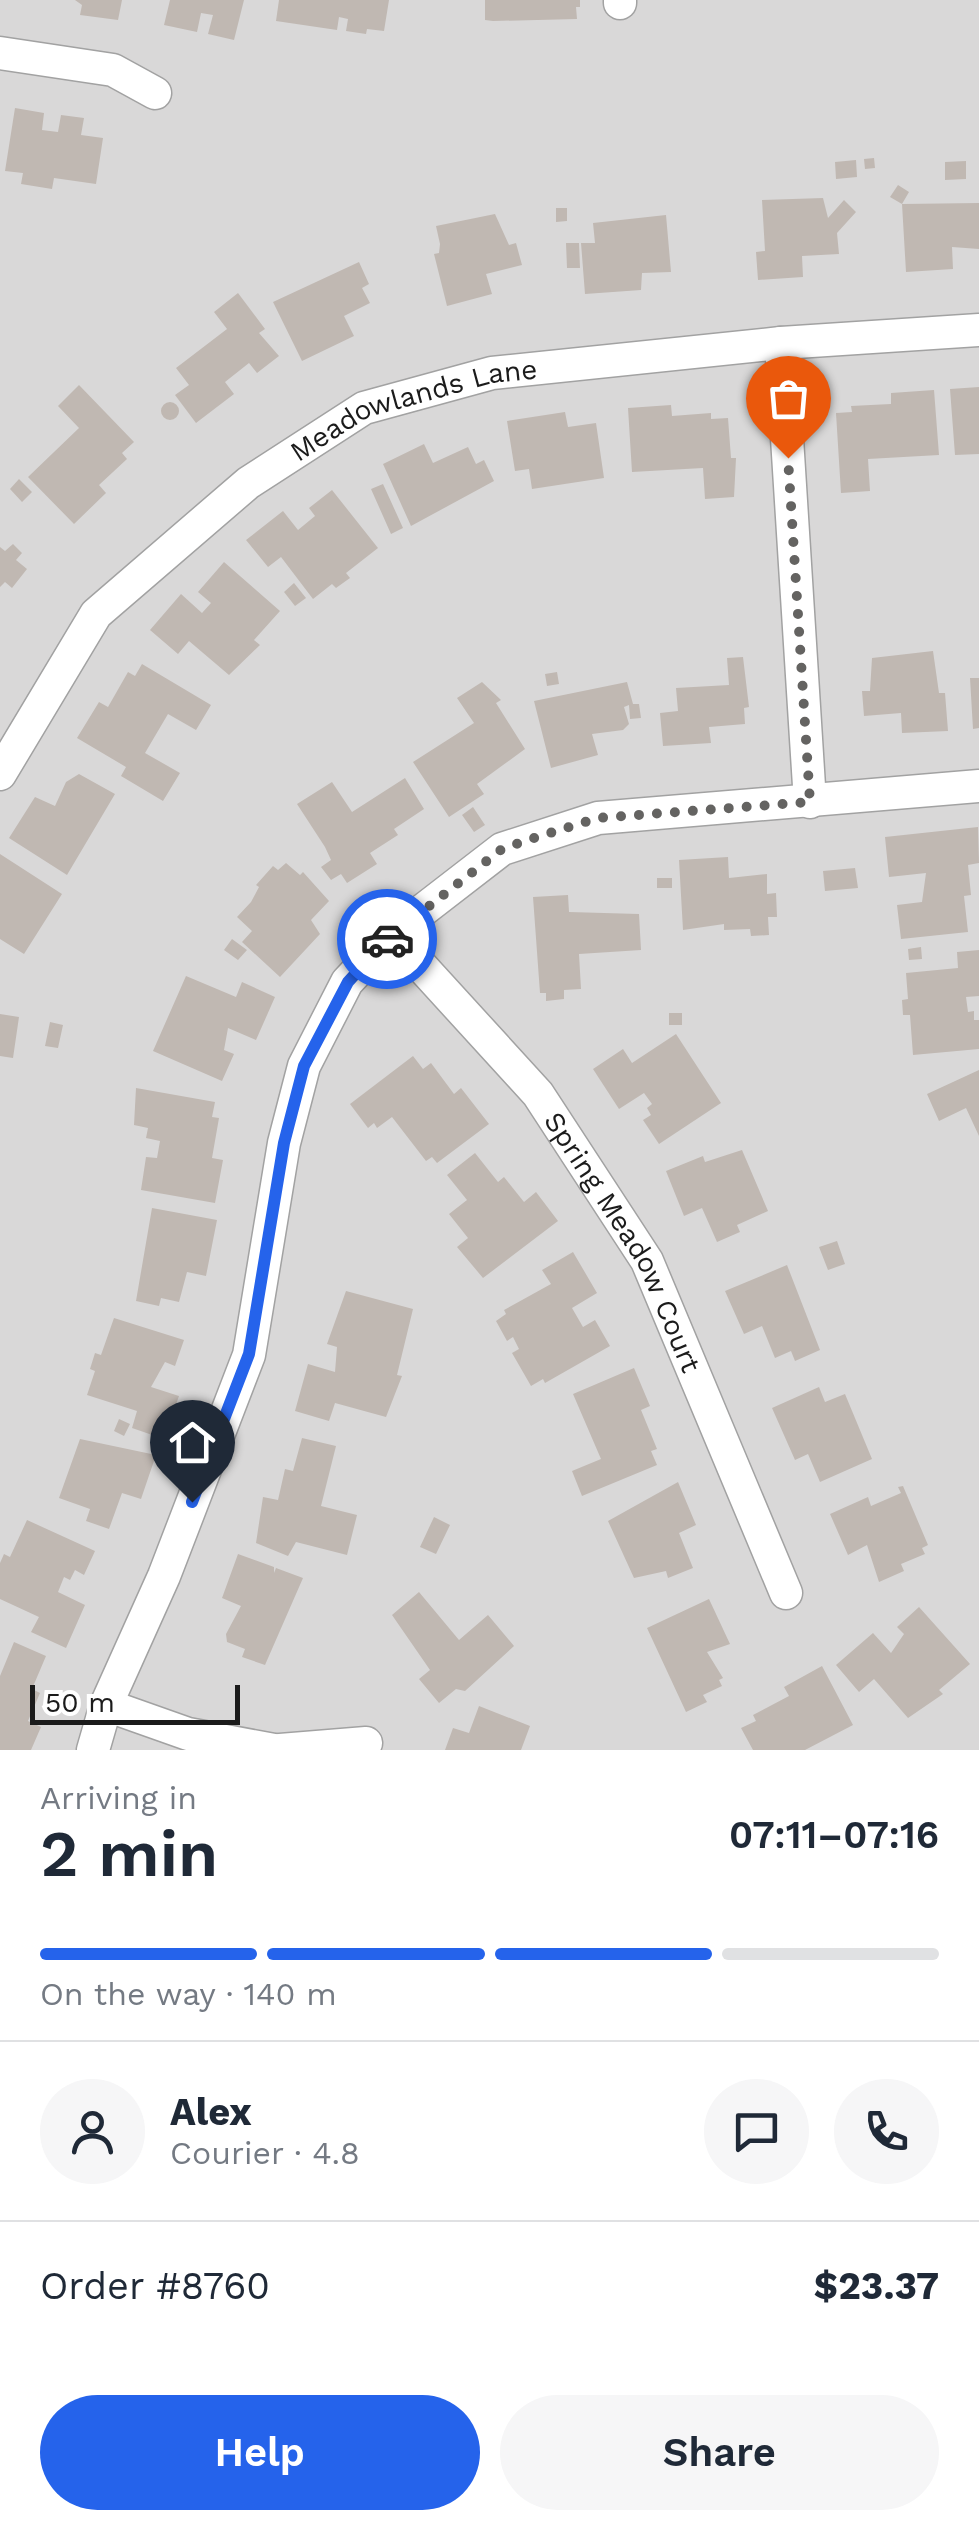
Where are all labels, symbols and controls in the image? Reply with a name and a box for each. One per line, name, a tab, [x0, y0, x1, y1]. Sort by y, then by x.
street label: Meadowlands Lane	[284, 352, 539, 468]
pin	[746, 356, 831, 459]
icon: bag	[761, 371, 816, 426]
courier	[337, 889, 437, 989]
icon: car	[360, 912, 415, 967]
street label: Spring Meadow Court	[537, 1106, 708, 1377]
pin	[150, 1400, 235, 1503]
icon: home	[165, 1415, 220, 1470]
scale bar	[30, 1680, 240, 1724]
text: 50 m	[45, 1686, 115, 1719]
text: Arriving in	[40, 1779, 197, 1817]
text: 07:11–07:16	[729, 1813, 939, 1857]
text: 2 min	[40, 1816, 218, 1892]
text: On the way · 140 m	[40, 1975, 337, 2013]
button: person	[40, 2079, 145, 2184]
button: chat	[704, 2079, 809, 2184]
button: phone	[834, 2079, 939, 2184]
text: Alex	[170, 2090, 252, 2134]
text: Courier · 4.8	[170, 2134, 360, 2172]
text: Order #8760	[40, 2264, 270, 2308]
text: $23.37	[814, 2264, 939, 2308]
button: Help	[40, 2395, 480, 2510]
button: Share	[500, 2395, 939, 2510]

